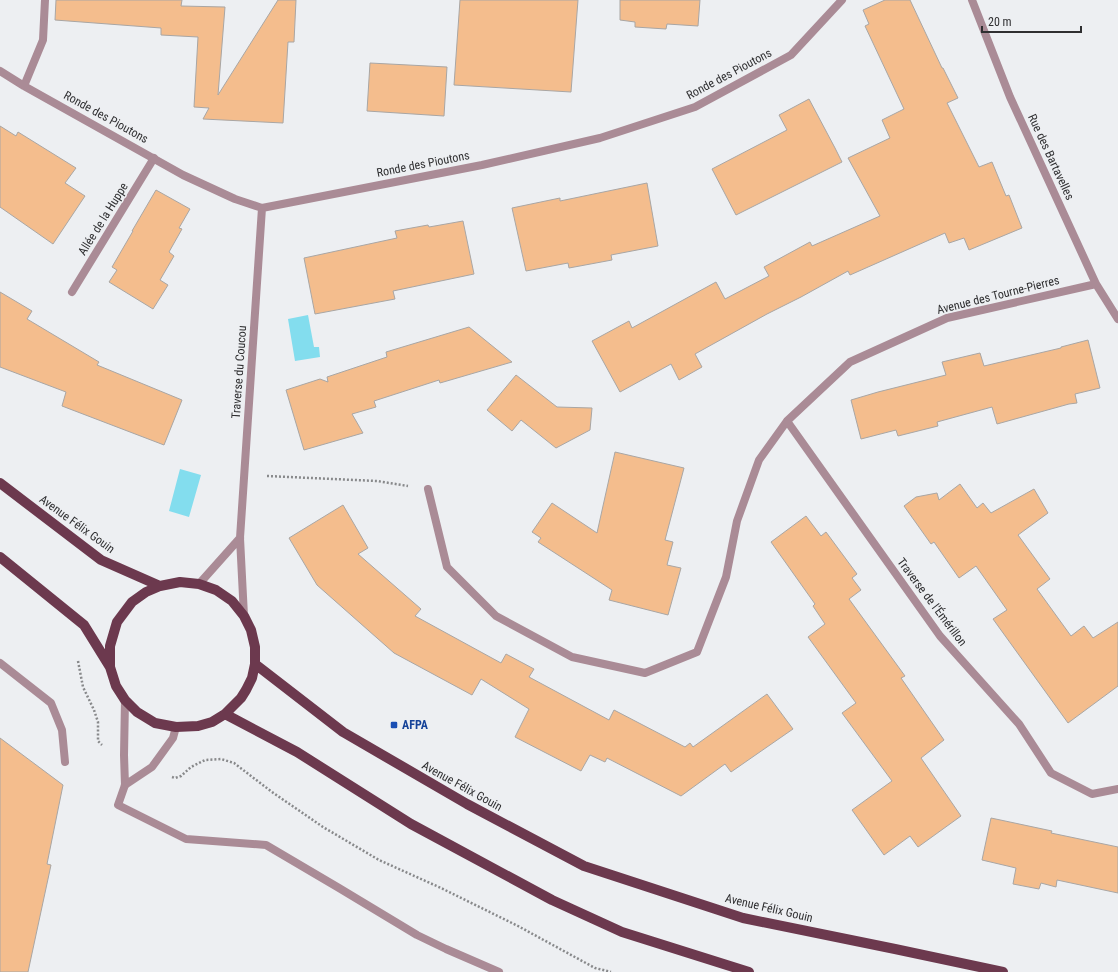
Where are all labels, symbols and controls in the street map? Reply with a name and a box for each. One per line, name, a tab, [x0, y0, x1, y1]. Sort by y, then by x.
scale bar	[982, 8, 1081, 34]
text: 20 m	[988, 15, 1012, 29]
street label: Ronde des Pioutons	[684, 46, 774, 102]
street label: Ronde des Pioutons	[61, 88, 151, 146]
street label: Rue des Bartavelles	[1025, 112, 1077, 202]
street label: Ronde des Pioutons	[375, 148, 471, 180]
street label: Allée de la Huppe	[75, 180, 131, 258]
street label: Avenue des Tourne-Pierres	[935, 273, 1061, 317]
street label: Traverse du Coucou	[229, 325, 249, 419]
street label: Avenue Félix Gouin	[37, 492, 117, 556]
street label: Traverse de l'Émérillon	[894, 555, 971, 649]
place label: AFPA	[402, 718, 429, 732]
marker: AFPA	[389, 720, 399, 730]
street label: Avenue Félix Gouin	[419, 758, 505, 814]
street label: Avenue Félix Gouin	[724, 891, 814, 925]

